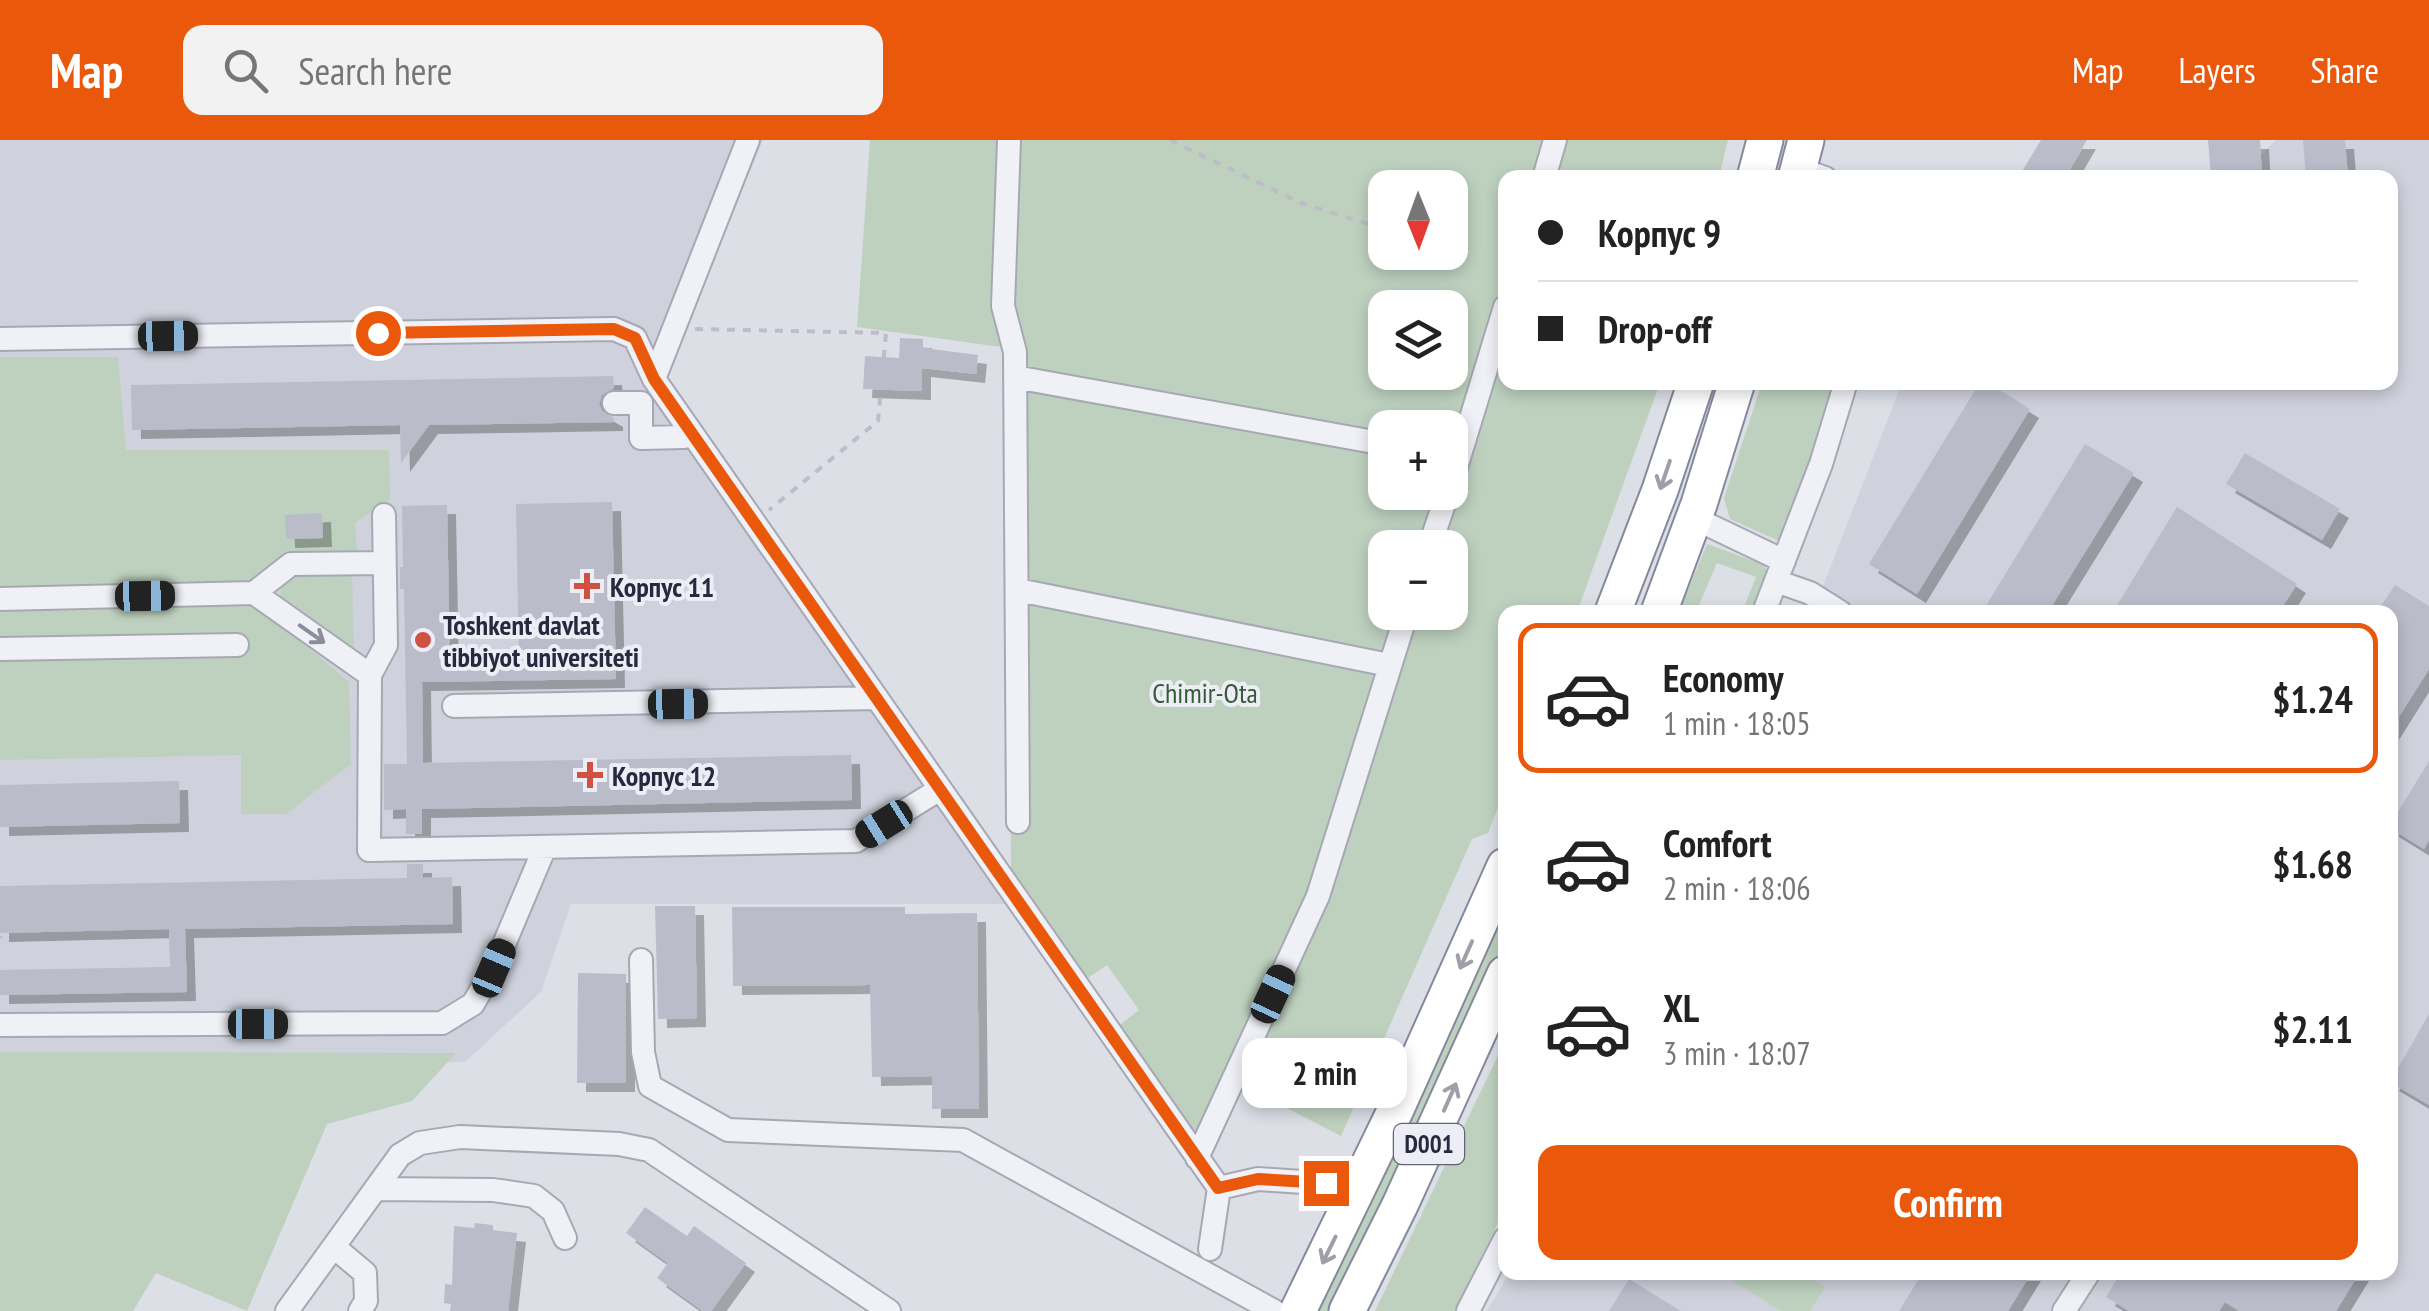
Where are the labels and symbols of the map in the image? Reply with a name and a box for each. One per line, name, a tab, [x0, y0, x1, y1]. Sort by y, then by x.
north arrow	[1368, 170, 1468, 270]
route start	[356, 311, 401, 356]
car	[138, 320, 198, 352]
one-way arrow	[1655, 459, 1673, 490]
place label: Корпус 11	[610, 568, 714, 605]
marker: Корпус 11	[574, 573, 600, 599]
car	[115, 580, 175, 612]
place label: Toshkent davlat tibbiyot universiteti	[443, 606, 639, 675]
one-way arrow	[298, 623, 325, 644]
marker: Toshkent davlat tibbiyot universiteti	[412, 629, 434, 651]
park label: Chimir-Ota	[1152, 674, 1258, 711]
car	[648, 688, 708, 720]
place label: Корпус 12	[612, 757, 716, 794]
marker: Корпус 12	[577, 762, 603, 788]
car	[851, 795, 917, 853]
car	[468, 935, 520, 1001]
one-way arrow	[1456, 939, 1474, 970]
car	[1247, 960, 1299, 1028]
car	[228, 1009, 288, 1039]
callout: 2 min	[1244, 1038, 1408, 1108]
one-way arrow	[1442, 1082, 1460, 1113]
road number: D001	[1394, 1124, 1464, 1164]
route end	[1304, 1161, 1349, 1206]
one-way arrow	[1319, 1234, 1338, 1264]

